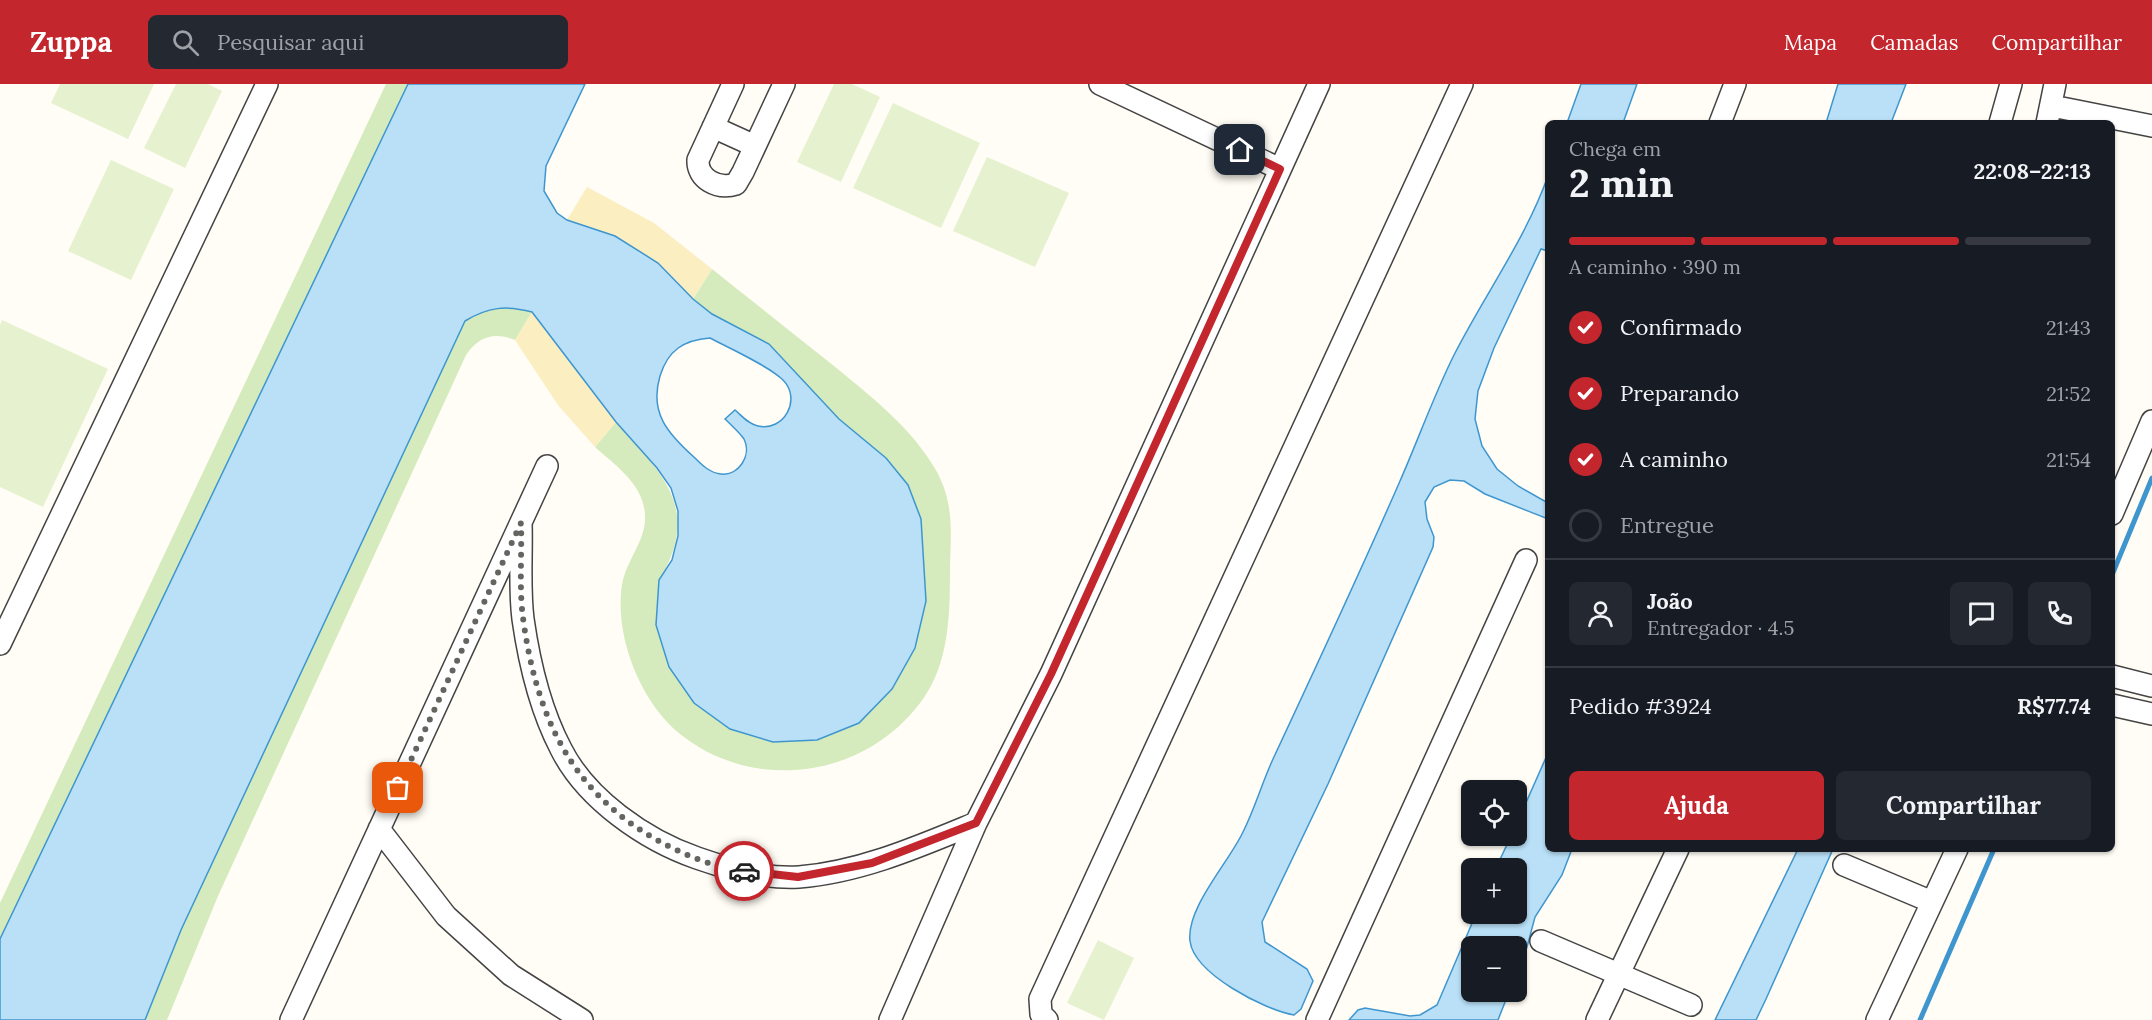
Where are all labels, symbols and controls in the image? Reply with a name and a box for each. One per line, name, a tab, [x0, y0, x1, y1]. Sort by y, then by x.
search box	[148, 15, 568, 69]
text: Zuppa	[30, 24, 112, 60]
icon: search	[169, 26, 202, 59]
text: Pesquisar aqui	[217, 28, 364, 56]
text: Mapa	[1784, 29, 1837, 56]
text: Camadas	[1870, 29, 1958, 56]
text: Compartilhar	[1991, 29, 2122, 56]
pin	[1214, 124, 1265, 175]
icon: home	[1223, 133, 1256, 166]
text: Chega em	[1569, 136, 1661, 161]
text: 22:08–22:13	[1974, 157, 2091, 185]
text: 2 min	[1569, 158, 1674, 208]
text: A caminho · 390 m	[1569, 254, 1741, 279]
icon: check	[1569, 311, 1602, 344]
text: Confirmado	[1620, 313, 1742, 341]
text: 21:43	[2046, 315, 2091, 340]
icon: check	[1569, 377, 1602, 410]
text: Preparando	[1620, 379, 1739, 407]
text: 21:52	[2046, 381, 2091, 406]
icon: check	[1569, 443, 1602, 476]
text: A caminho	[1620, 445, 1728, 473]
text: 21:54	[2046, 447, 2091, 472]
text: Entregue	[1620, 511, 1714, 539]
button: person	[1569, 582, 1632, 645]
button: chat	[1950, 582, 2013, 645]
button: phone	[2028, 582, 2091, 645]
text: João	[1647, 587, 1693, 615]
text: Entregador · 4.5	[1647, 615, 1794, 640]
text: Pedido #3924	[1569, 692, 1712, 720]
text: R$77.74	[2017, 692, 2091, 720]
pin	[372, 762, 423, 813]
icon: bag	[381, 771, 414, 804]
button: Ajuda	[1569, 771, 1824, 840]
button: Compartilhar	[1836, 771, 2091, 840]
map controls	[1461, 780, 1527, 1002]
button: locate	[1461, 780, 1527, 846]
courier	[714, 841, 774, 901]
icon: car	[728, 855, 761, 888]
button: +	[1461, 858, 1527, 924]
button: −	[1461, 936, 1527, 1002]

